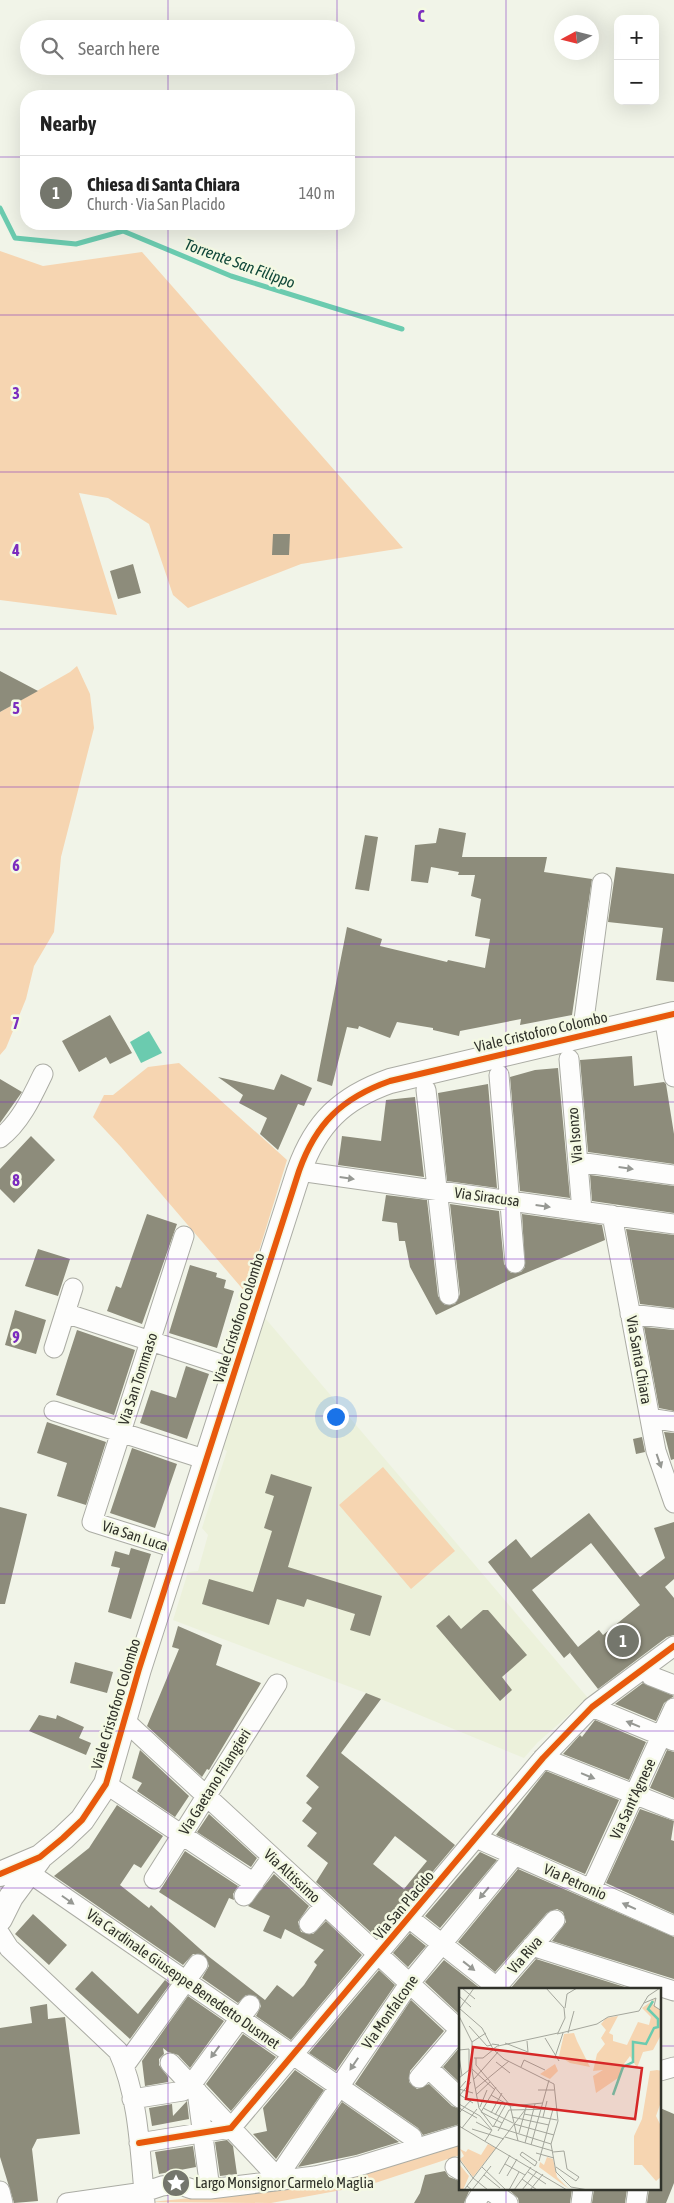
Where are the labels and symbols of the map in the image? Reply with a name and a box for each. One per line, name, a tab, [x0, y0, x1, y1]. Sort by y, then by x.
text: C	[417, 7, 425, 25]
north arrow	[554, 15, 599, 60]
water label: Torrente San Filippo	[182, 235, 298, 292]
text: 3	[12, 384, 20, 402]
text: 4	[11, 541, 20, 559]
text: 5	[12, 699, 20, 717]
text: 6	[12, 856, 20, 874]
street label: Viale Cristoforo Colombo	[473, 1008, 609, 1055]
text: 7	[12, 1014, 20, 1032]
street label: Via Isonzo	[564, 1107, 585, 1163]
one-way arrow	[618, 1164, 634, 1172]
text: 8	[12, 1171, 20, 1189]
one-way arrow	[340, 1174, 356, 1182]
street label: Via Siracusa	[453, 1184, 521, 1210]
one-way arrow	[535, 1202, 551, 1210]
street label: Viale Cristoforo Colombo	[209, 1251, 268, 1385]
street label: Via Santa Chiara	[623, 1314, 656, 1405]
text: 9	[12, 1328, 20, 1346]
street label: Via San Tommaso	[115, 1331, 160, 1427]
your location	[323, 1404, 349, 1430]
one-way arrow	[655, 1454, 663, 1469]
street label: Via San Luca	[100, 1517, 170, 1554]
pin: 1	[607, 1622, 639, 1660]
street label: Viale Cristoforo Colombo	[88, 1636, 144, 1771]
one-way arrow	[625, 1720, 640, 1728]
street label: Via Gaetano Filangieri	[175, 1726, 254, 1838]
street label: Via Sant'Agnese	[606, 1756, 659, 1842]
one-way arrow	[581, 1773, 596, 1780]
street label: Via Altissimo	[261, 1845, 324, 1906]
street label: Via Petronio	[541, 1860, 609, 1903]
street label: Via San Placido	[370, 1867, 437, 1942]
one-way arrow	[478, 1886, 489, 1899]
one-way arrow	[61, 1895, 75, 1905]
one-way arrow	[622, 1902, 636, 1910]
street label: Via Cardinale Giuseppe Benedetto Dusmet	[84, 1905, 283, 2052]
street label: Via Riva	[504, 1933, 545, 1977]
one-way arrow	[462, 1960, 475, 1971]
street label: Via Monfalcone	[358, 1972, 421, 2052]
inset map	[459, 1988, 662, 2190]
one-way arrow	[210, 2045, 220, 2058]
one-way arrow	[349, 2057, 359, 2071]
place icon: Largo Monsignor Carmelo Maglia	[161, 2168, 191, 2198]
place label: Largo Monsignor Carmelo Maglia	[195, 2174, 374, 2191]

